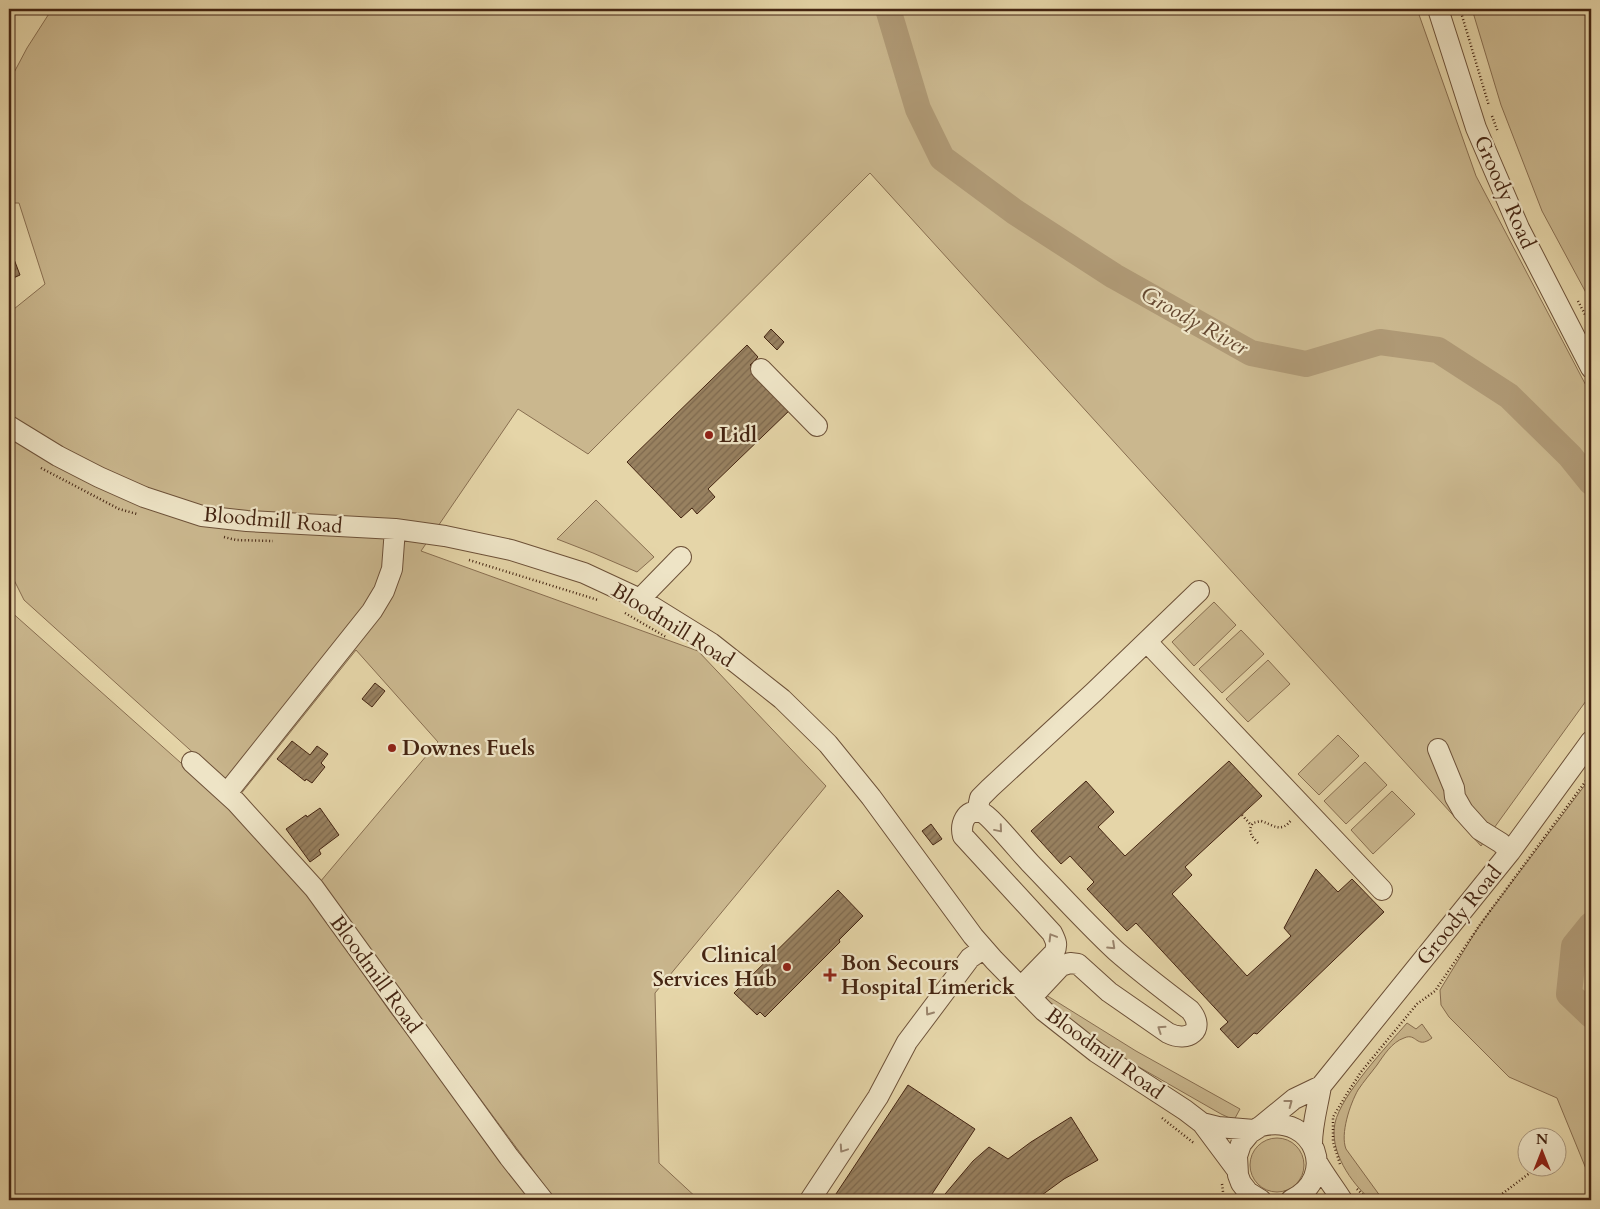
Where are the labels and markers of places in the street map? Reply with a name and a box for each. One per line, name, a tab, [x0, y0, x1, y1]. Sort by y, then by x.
place label: Lidl	[719, 421, 757, 450]
marker: Lidl	[703, 429, 715, 441]
place label: Downes Fuels	[402, 734, 535, 763]
marker: Downes Fuels	[386, 742, 398, 754]
place label: Clinical Services Hub	[653, 941, 777, 994]
place label: Bon Secours Hospital Limerick	[841, 949, 1015, 1002]
marker: Clinical Services Hub	[781, 961, 793, 973]
marker: Bon Secours Hospital Limerick	[823, 968, 837, 982]

